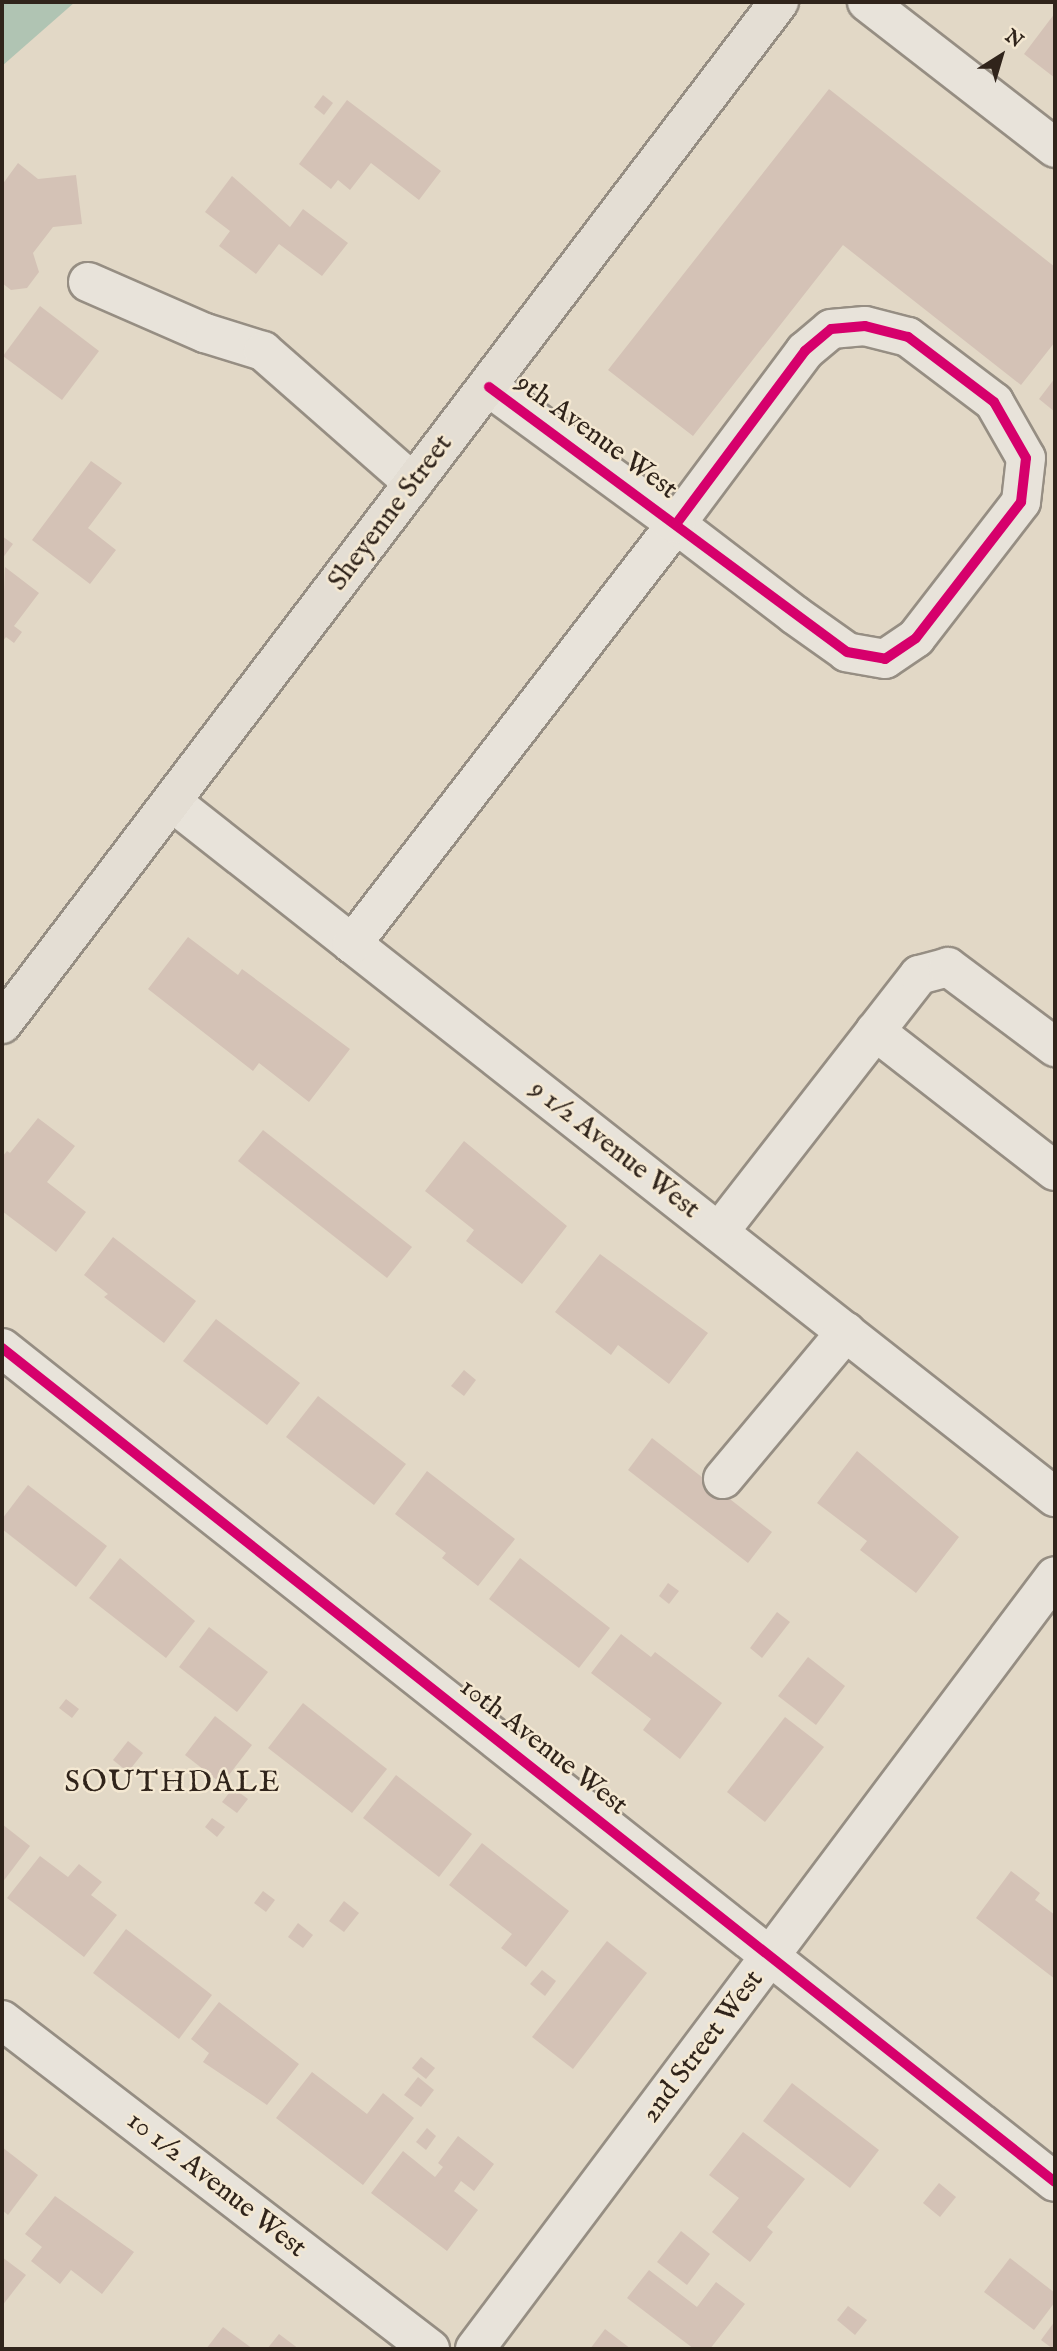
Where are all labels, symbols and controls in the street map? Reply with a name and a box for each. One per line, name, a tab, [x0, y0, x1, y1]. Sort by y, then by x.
north arrow	[966, 21, 1036, 91]
text: N	[1000, 25, 1027, 54]
street label: 9th Avenue West	[508, 367, 684, 507]
street label: Sheyenne Street	[321, 428, 461, 598]
street label: 9 1/2 Avenue West	[522, 1073, 706, 1227]
street label: 10th Avenue West	[452, 1671, 634, 1823]
district label: SOUTHDALE	[66, 1765, 280, 1801]
street label: 2nd Street West	[635, 1964, 771, 2130]
street label: 10 1/2 Avenue West	[120, 2105, 312, 2265]

